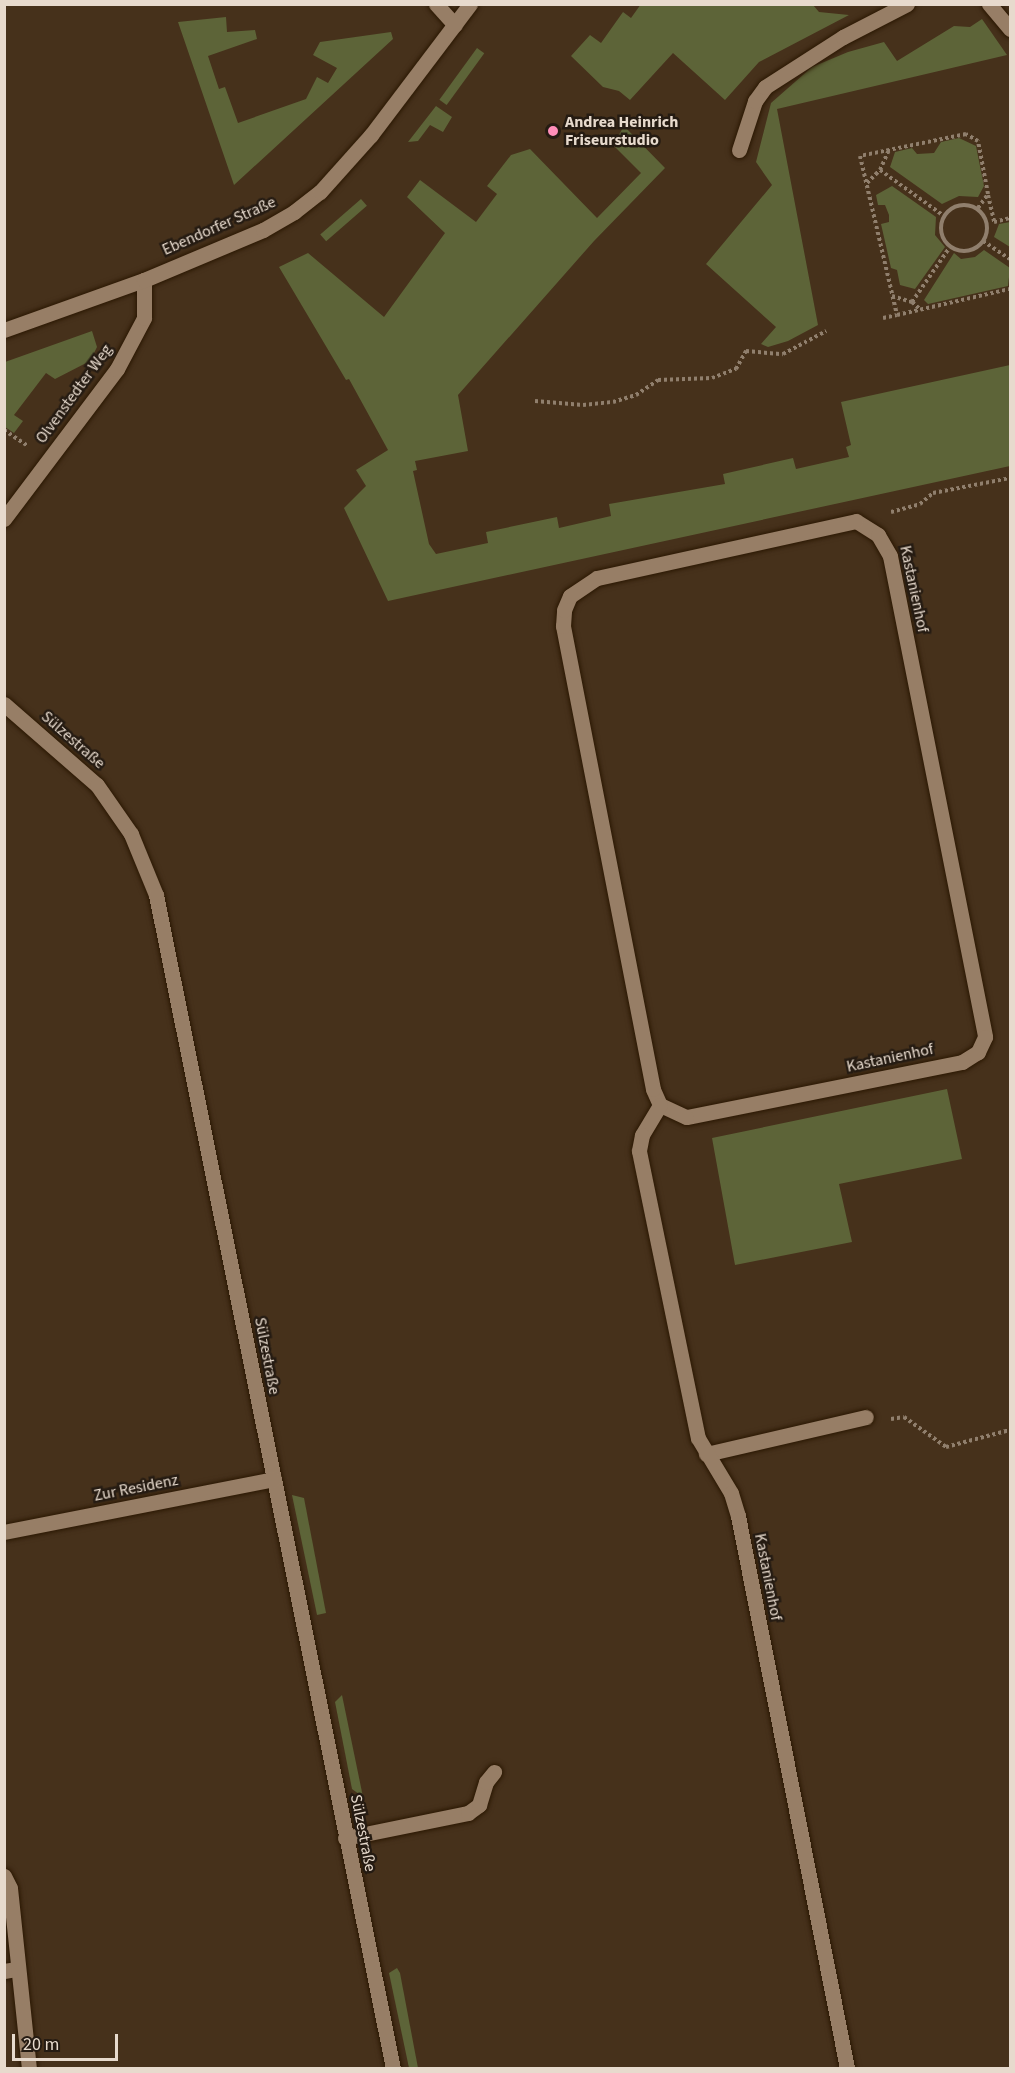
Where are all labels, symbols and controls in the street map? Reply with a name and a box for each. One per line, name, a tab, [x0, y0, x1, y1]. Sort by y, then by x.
place label: Andrea Heinrich Friseurstudio	[565, 112, 678, 150]
marker: Andrea Heinrich Friseurstudio	[546, 124, 560, 138]
street label: Ebendorfer Straße	[159, 192, 279, 260]
street label: Olvenstedter Weg	[32, 341, 116, 447]
street label: Kastanienhof	[895, 544, 933, 634]
street label: Sülzestraße	[37, 707, 109, 773]
street label: Kastanienhof	[845, 1039, 935, 1077]
street label: Sülzestraße	[250, 1316, 284, 1396]
street label: Zur Residenz	[92, 1470, 180, 1506]
street label: Kastanienhof	[750, 1532, 786, 1622]
street label: Sülzestraße	[346, 1793, 380, 1873]
scale bar	[15, 2022, 122, 2060]
text: 20 m	[23, 2032, 59, 2057]

